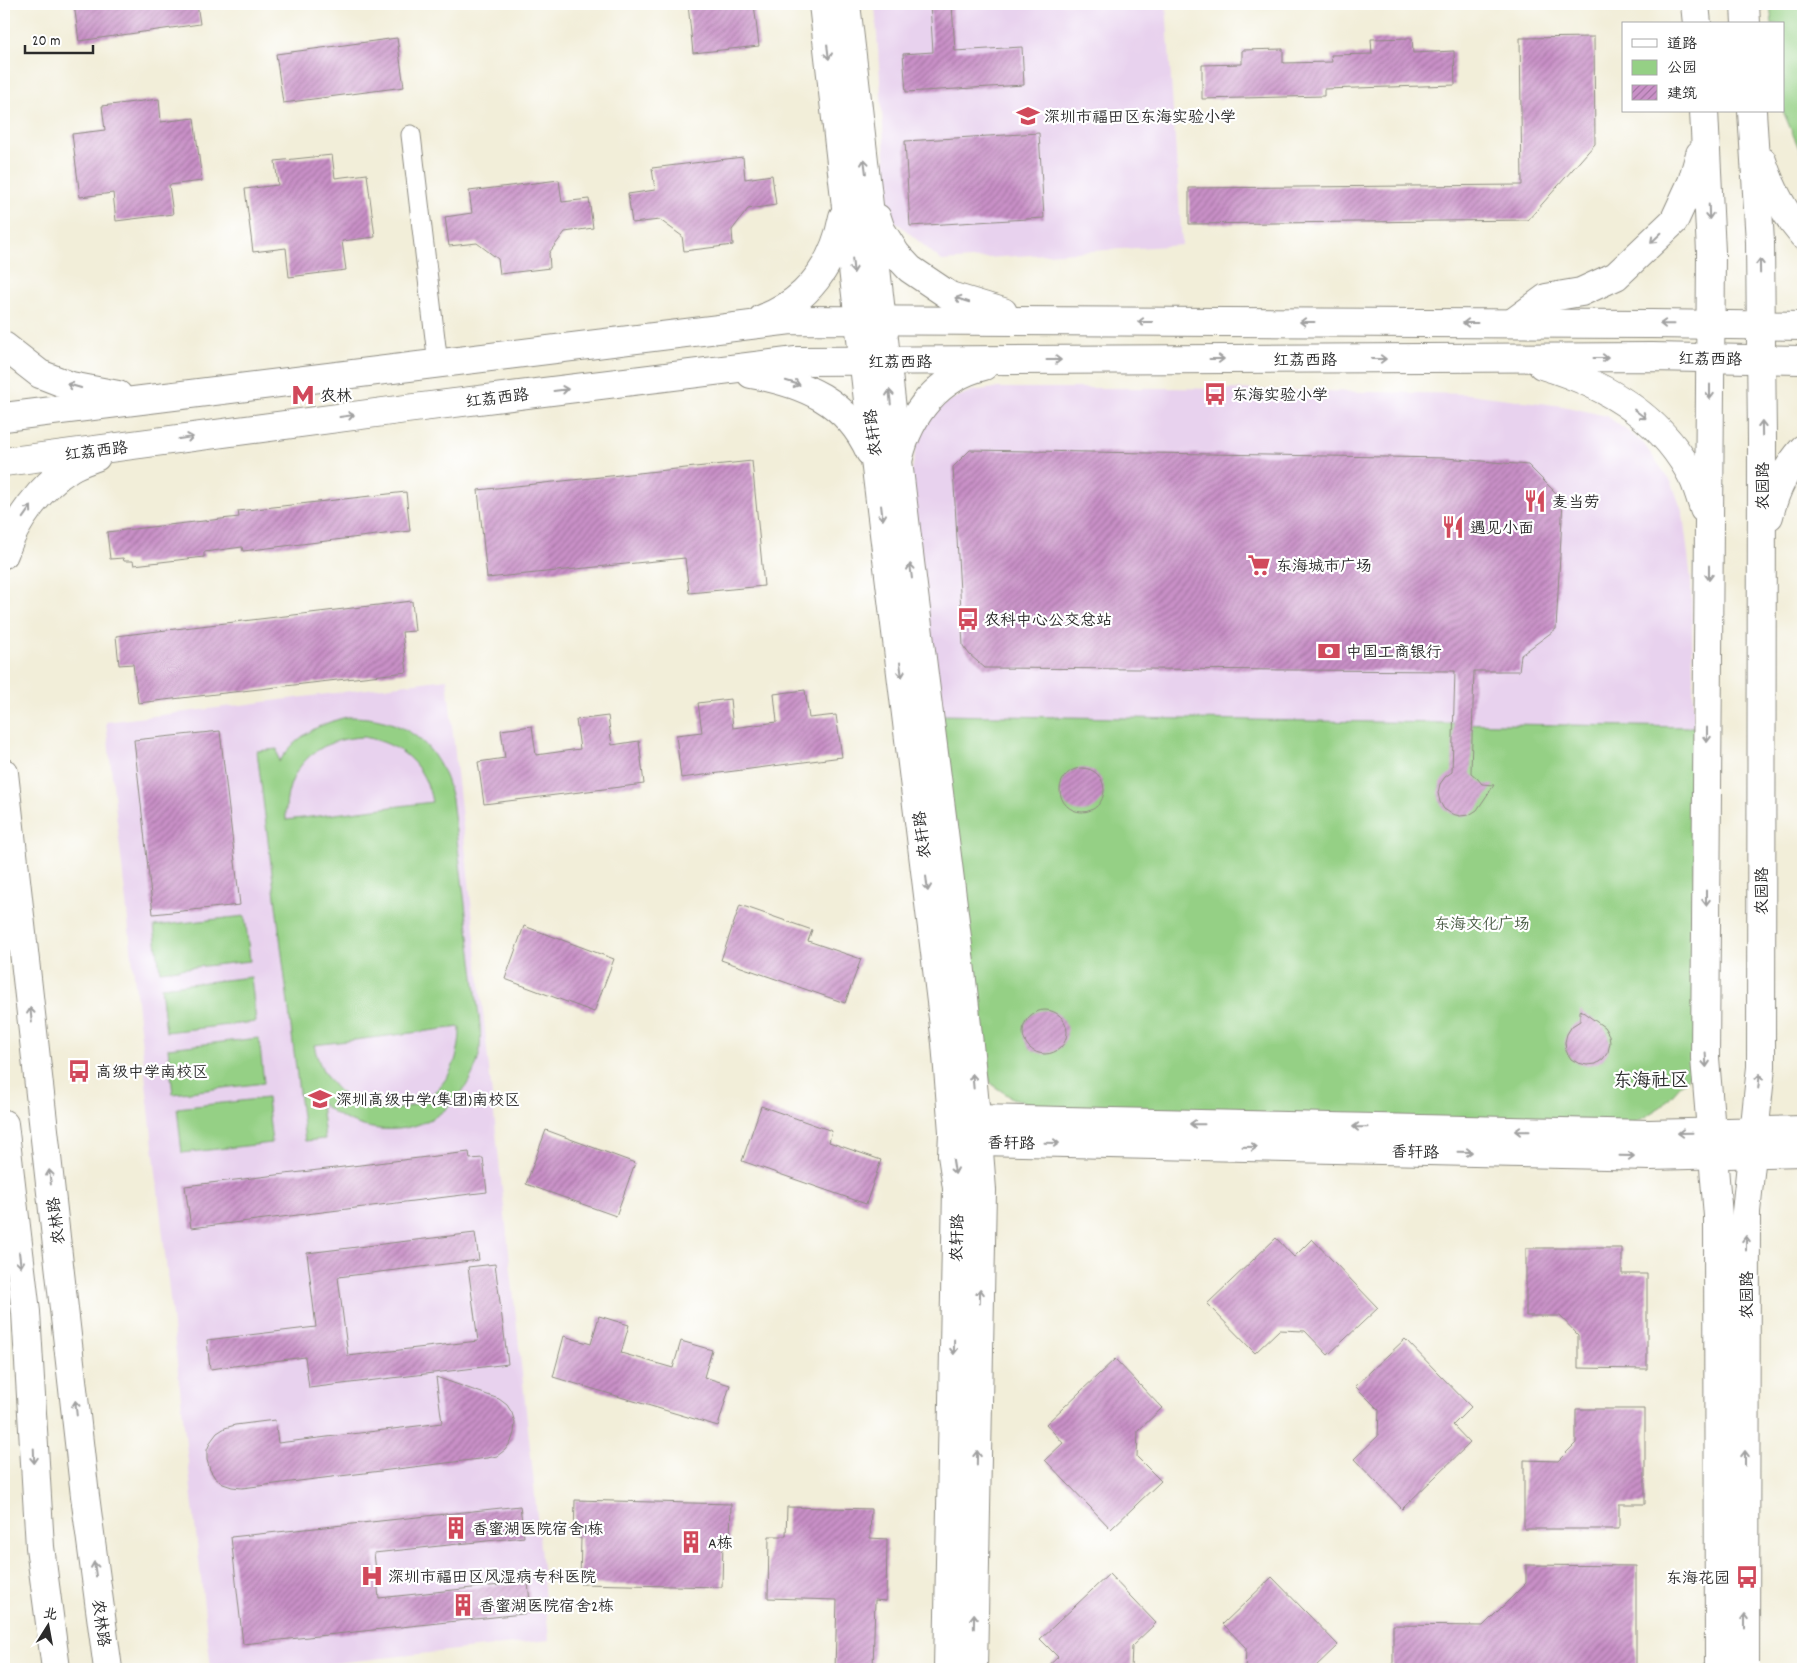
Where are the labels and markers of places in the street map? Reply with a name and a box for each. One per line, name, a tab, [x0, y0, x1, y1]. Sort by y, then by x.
school or university icon: 深圳市福田区东海实验小学	[1015, 103, 1041, 129]
place label: 深圳市福田区东海实验小学	[1044, 107, 1236, 130]
bus stop icon: 东海实验小学	[1202, 381, 1228, 407]
metro station icon: 农林	[290, 382, 316, 408]
place label: 东海实验小学	[1232, 385, 1328, 408]
place label: 农林	[320, 386, 352, 409]
restaurant icon: 麦当劳	[1522, 488, 1548, 514]
place label: 麦当劳	[1552, 492, 1600, 515]
restaurant icon: 遇见小面	[1440, 514, 1466, 540]
place label: 遇见小面	[1470, 518, 1534, 541]
supermarket icon: 东海城市广场	[1246, 552, 1272, 578]
place label: 东海城市广场	[1276, 556, 1372, 579]
bus stop icon: 农科中心公交总站	[955, 606, 981, 632]
place label: 农科中心公交总站	[984, 610, 1112, 633]
bank icon: 中国工商银行	[1316, 638, 1342, 664]
place label: 中国工商银行	[1346, 642, 1442, 665]
bus stop icon: 高级中学南校区	[66, 1058, 92, 1084]
place label: 高级中学南校区	[96, 1062, 208, 1085]
school or university icon: 深圳高级中学(集团)南校区	[307, 1086, 333, 1112]
place label: 深圳高级中学(集团)南校区	[336, 1090, 520, 1113]
building icon: 香蜜湖医院宿舍1栋	[443, 1515, 469, 1541]
place label: 香蜜湖医院宿舍1栋	[472, 1519, 604, 1542]
building icon: A栋	[678, 1529, 704, 1555]
place label: A栋	[708, 1533, 733, 1556]
hospital icon: 深圳市福田区风湿病专科医院	[359, 1563, 385, 1589]
bus stop icon: 东海花园	[1734, 1564, 1760, 1590]
place label: 深圳市福田区风湿病专科医院	[388, 1567, 596, 1590]
place label: 东海花园	[1666, 1568, 1730, 1591]
building icon: 香蜜湖医院宿舍2栋	[450, 1592, 476, 1618]
place label: 香蜜湖医院宿舍2栋	[479, 1596, 614, 1619]

